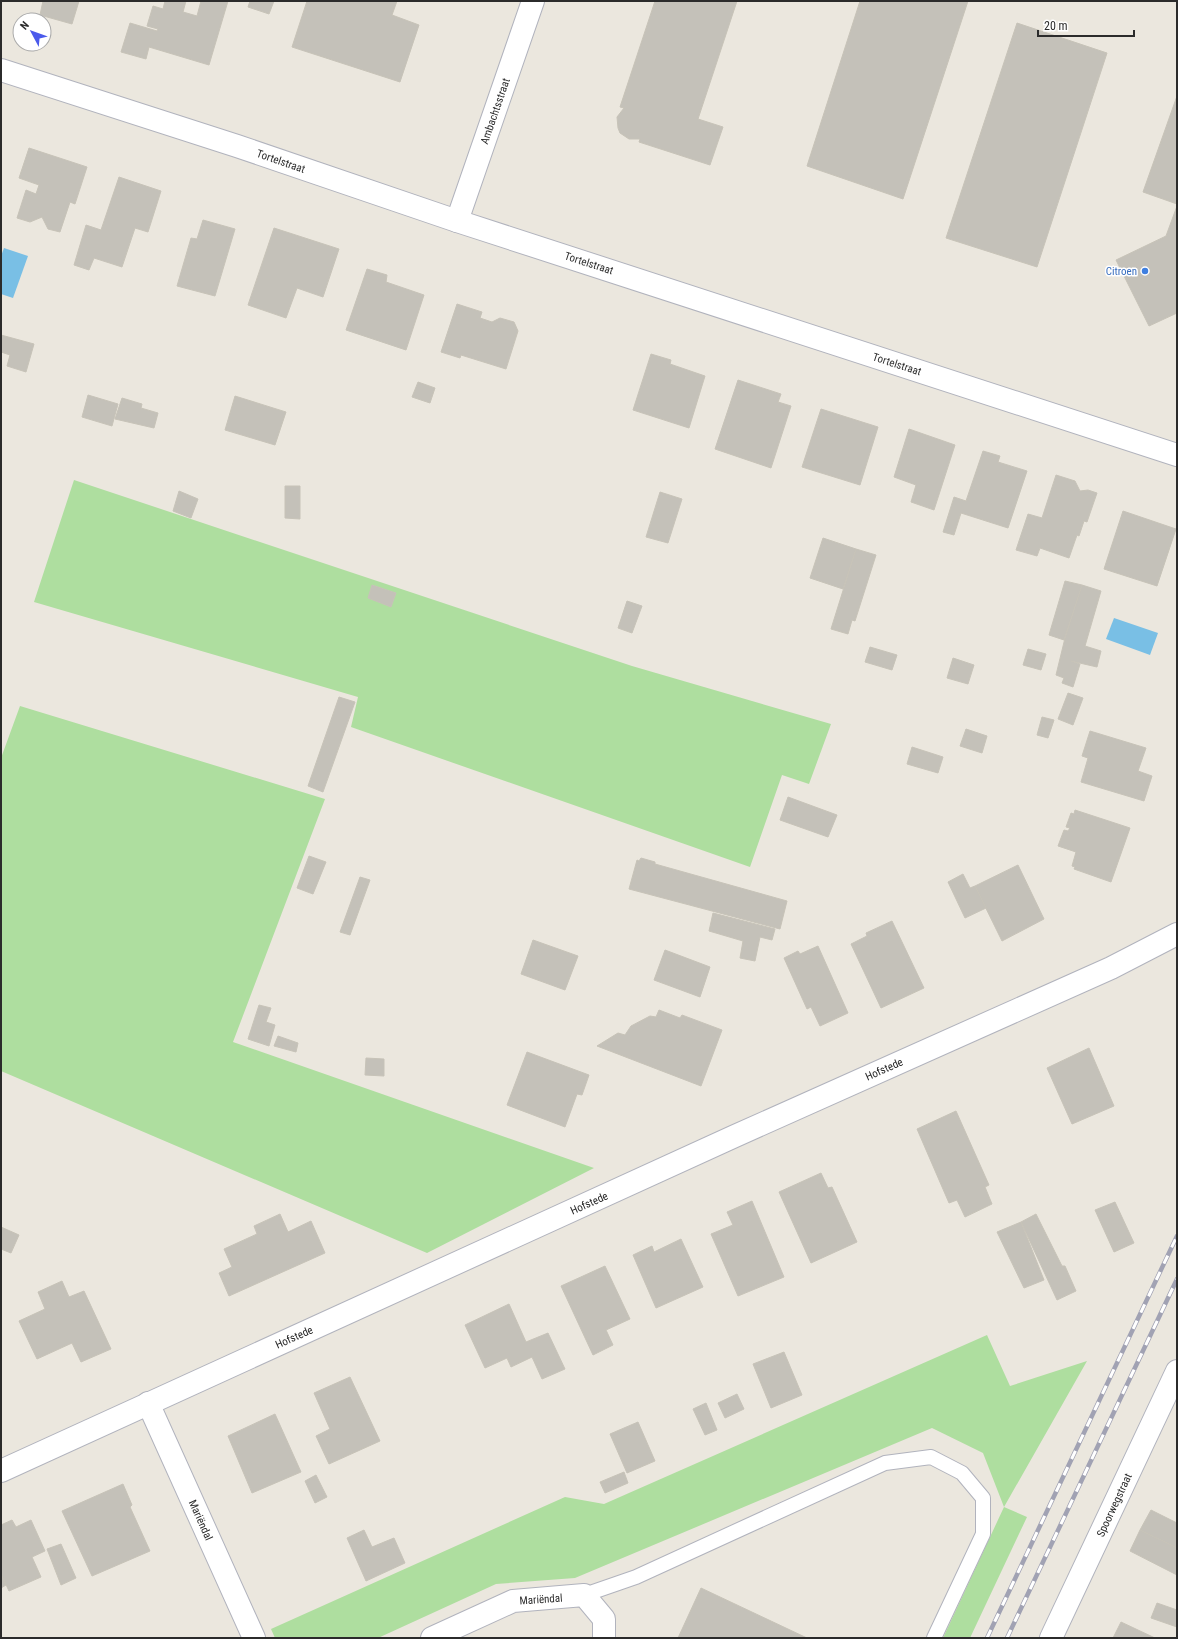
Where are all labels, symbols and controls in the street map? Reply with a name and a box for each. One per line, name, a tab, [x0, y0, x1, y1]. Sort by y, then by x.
north arrow	[12, 12, 52, 52]
scale bar	[1038, 12, 1134, 38]
text: N	[18, 19, 32, 33]
text: 20 m	[1044, 19, 1068, 33]
street label: Ambachtsstraat	[478, 76, 513, 146]
street label: Tortelstraat	[255, 147, 307, 176]
street label: Tortelstraat	[563, 249, 615, 277]
place label: Citroen	[1106, 265, 1137, 278]
marker: Citroen	[1140, 266, 1150, 276]
street label: Tortelstraat	[871, 350, 923, 378]
street label: Hofstede	[863, 1055, 905, 1084]
street label: Hofstede	[568, 1189, 610, 1218]
street label: Hofstede	[273, 1323, 315, 1352]
street label: Spoorwegstraat	[1094, 1471, 1135, 1539]
street label: Mariëndal	[186, 1498, 215, 1543]
street label: Mariëndal	[519, 1592, 563, 1607]

